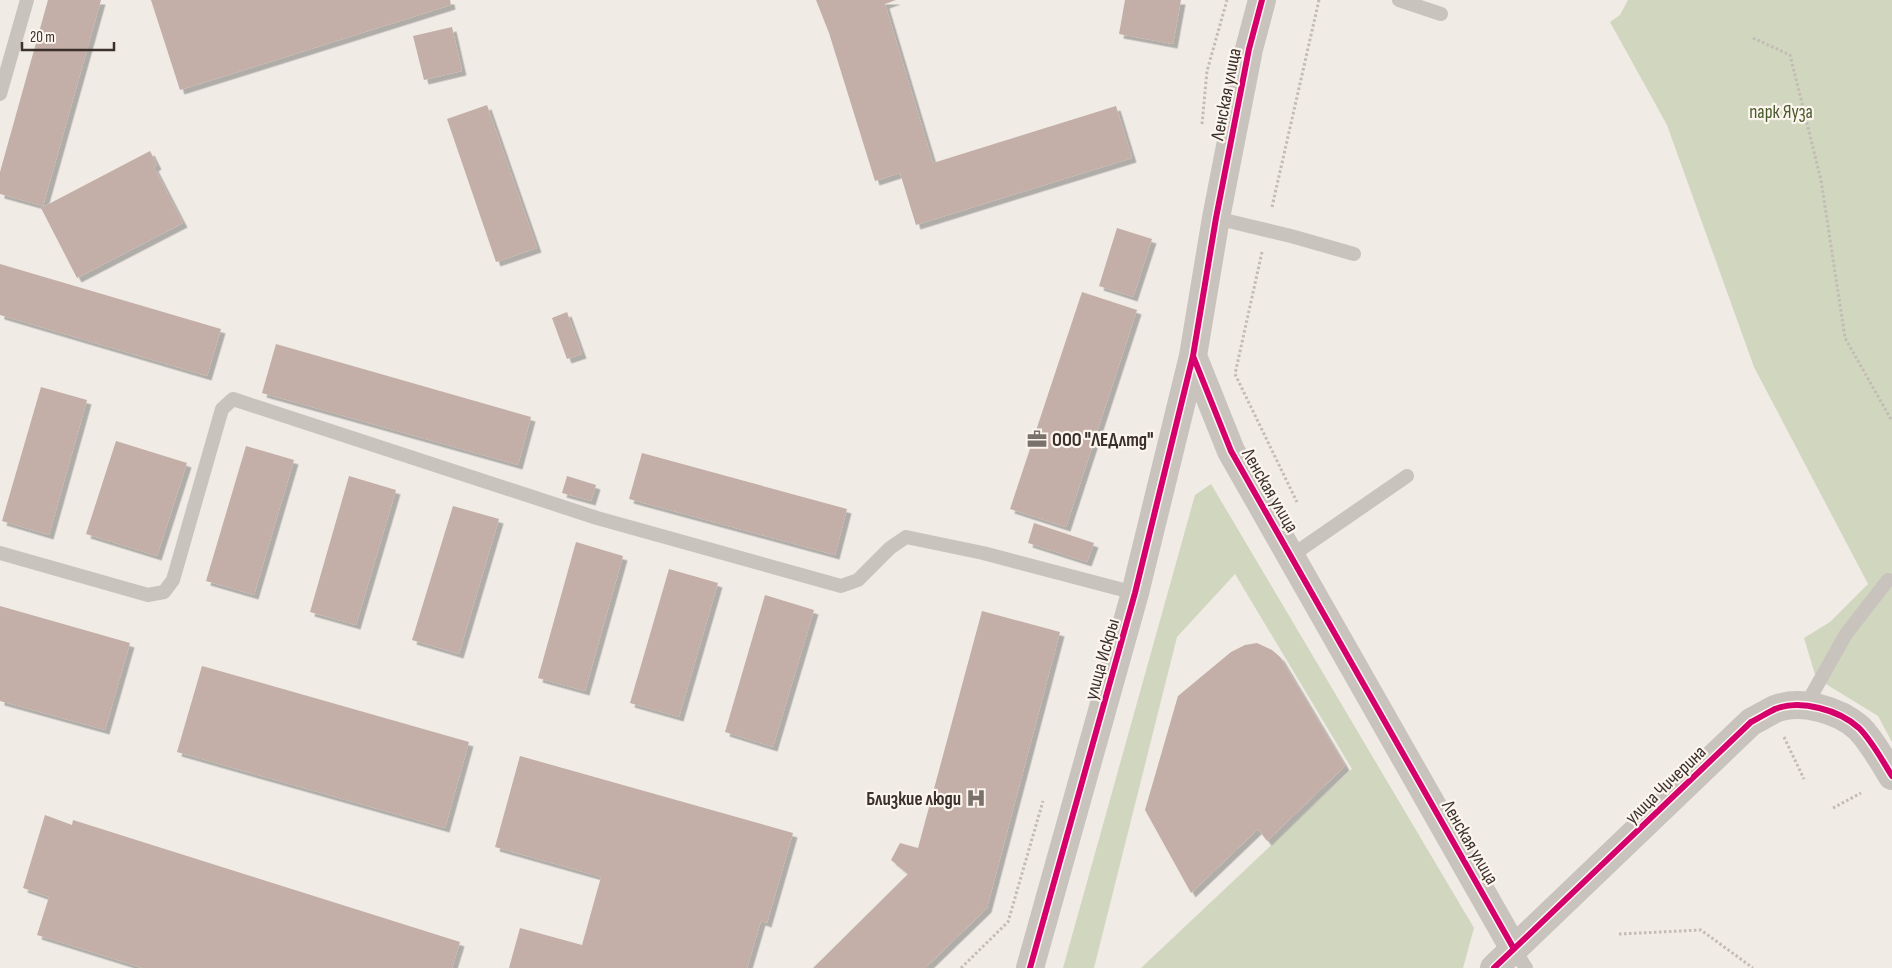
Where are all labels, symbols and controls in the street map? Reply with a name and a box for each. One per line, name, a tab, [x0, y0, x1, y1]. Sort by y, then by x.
scale bar	[22, 20, 115, 52]
text: 20 m	[30, 28, 55, 47]
street label: Ленская улица	[1206, 46, 1247, 143]
park label: парк Яуза	[1749, 101, 1813, 124]
office icon: ООО "ЛЕДлтд"	[1026, 428, 1048, 450]
place label: ООО "ЛЕДлтд"	[1052, 429, 1154, 452]
street label: Ленская улица	[1236, 444, 1303, 537]
street label: улица Искры	[1080, 616, 1125, 703]
street label: улица Чичерина	[1621, 741, 1711, 829]
hospital icon: Близкие люди	[965, 787, 987, 809]
place label: Близкие люди	[866, 788, 961, 811]
street label: Ленская улица	[1436, 796, 1503, 889]

